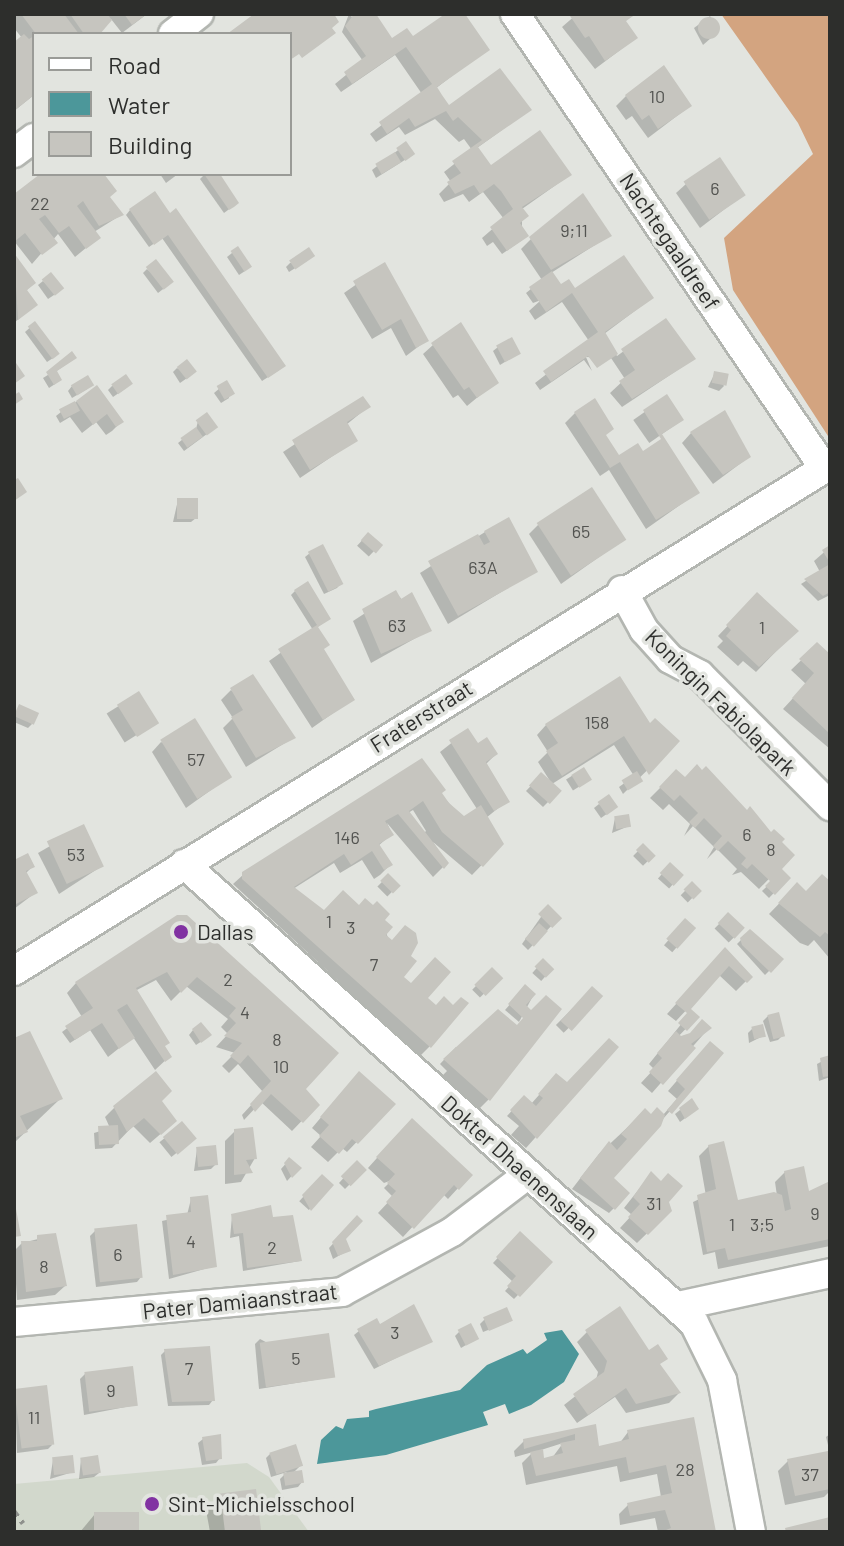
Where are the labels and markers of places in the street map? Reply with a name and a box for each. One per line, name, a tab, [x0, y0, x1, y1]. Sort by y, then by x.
place label: Dallas	[197, 919, 254, 945]
marker: Dallas	[172, 923, 190, 941]
place label: Sint-Michielsschool	[168, 1491, 355, 1517]
marker: Sint-Michielsschool	[143, 1495, 161, 1513]

